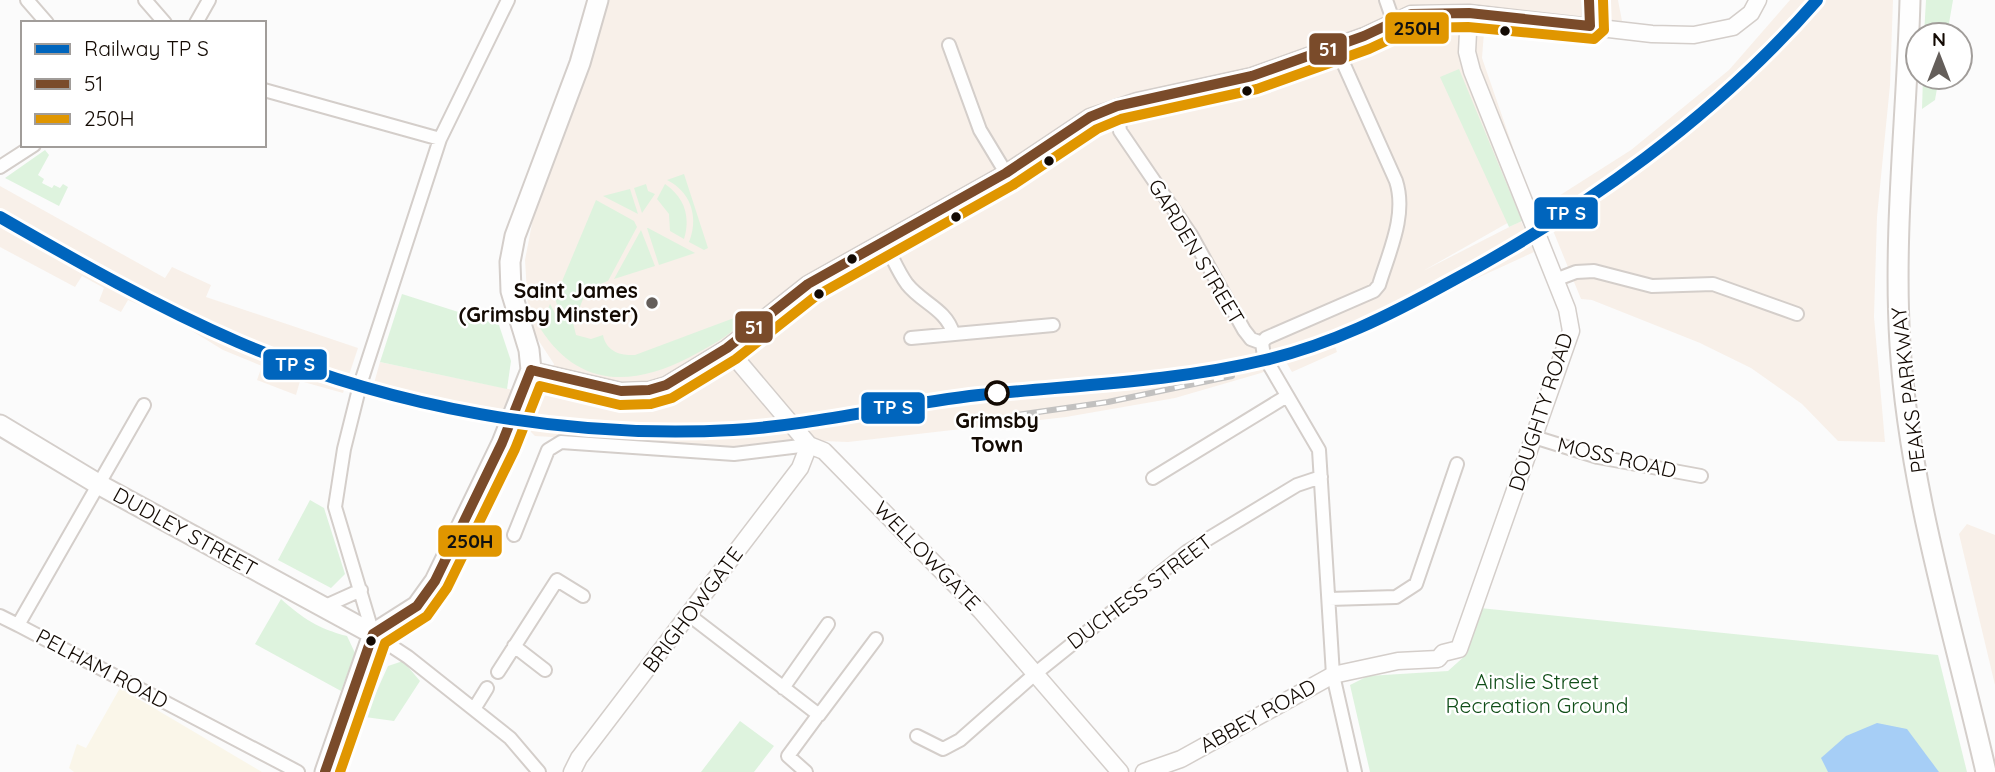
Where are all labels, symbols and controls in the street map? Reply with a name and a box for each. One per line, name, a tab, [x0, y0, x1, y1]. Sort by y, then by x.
line badge: 250H	[1384, 11, 1450, 45]
text: 250H	[1393, 16, 1441, 40]
legend	[21, 21, 266, 147]
north arrow	[1904, 21, 1974, 91]
unlabelled marker	[1498, 24, 1512, 38]
text: N	[1932, 27, 1946, 51]
line badge: 51	[1308, 32, 1348, 66]
text: Railway TP S	[84, 35, 209, 61]
text: 51	[1319, 37, 1337, 61]
text: 51	[84, 70, 103, 96]
unlabelled marker	[1240, 84, 1254, 98]
text: 250H	[84, 105, 135, 131]
unlabelled marker	[1042, 154, 1056, 168]
street label: GARDEN STREET	[1143, 174, 1251, 329]
line badge: TP S	[1533, 196, 1599, 230]
text: TP S	[1546, 201, 1586, 225]
unlabelled marker	[949, 210, 963, 224]
unlabelled marker	[845, 252, 859, 266]
place label: Saint James (Grimsby Minster)	[459, 277, 638, 327]
unlabelled marker	[812, 287, 826, 301]
marker: Saint James (Grimsby Minster)	[644, 295, 660, 311]
street label: PEAKS PARKWAY	[1885, 305, 1931, 475]
line badge: 51	[734, 310, 774, 344]
text: 51	[745, 315, 763, 339]
street label: DOUGHTY ROAD	[1502, 329, 1578, 494]
line badge: TP S	[262, 348, 328, 381]
text: TP S	[275, 352, 315, 376]
marker: Grimsby Town	[985, 381, 1009, 405]
line badge: TP S	[860, 391, 926, 425]
text: TP S	[873, 395, 913, 419]
place label: Grimsby Town	[955, 407, 1039, 457]
street label: MOSS ROAD	[1555, 431, 1679, 483]
street label: DUDLEY STREET	[109, 481, 262, 581]
street label: WELLOWGATE	[869, 495, 986, 616]
line badge: 250H	[437, 524, 503, 558]
street label: DUCHESS STREET	[1062, 528, 1217, 654]
text: 250H	[446, 529, 494, 553]
street label: BRIGHOWGATE	[636, 541, 748, 677]
street label: PELHAM ROAD	[32, 622, 173, 714]
unlabelled marker	[364, 634, 378, 648]
park label: Ainslie Street Recreation Ground	[1446, 668, 1628, 718]
street label: ABBEY ROAD	[1195, 673, 1320, 758]

